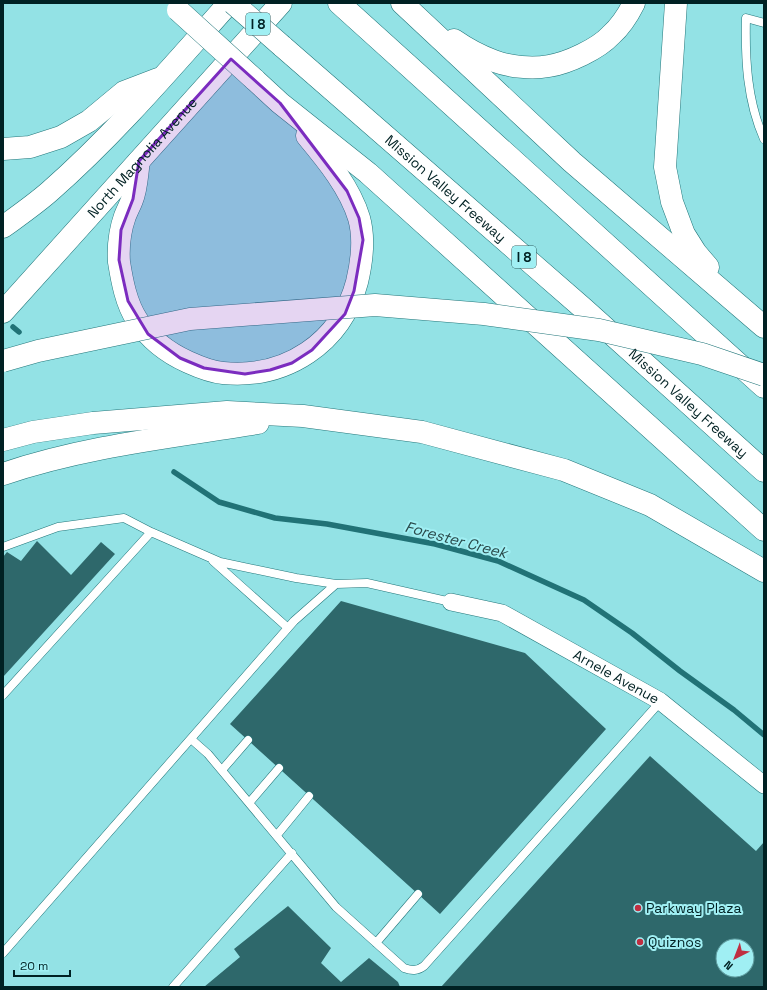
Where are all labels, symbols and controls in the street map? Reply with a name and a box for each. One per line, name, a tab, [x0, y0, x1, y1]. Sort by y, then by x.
road number: I 8	[246, 13, 270, 35]
street label: North Magnolia Avenue	[83, 93, 201, 221]
street label: Mission Valley Freeway	[381, 131, 510, 246]
road number: I 8	[512, 246, 536, 268]
street label: Mission Valley Freeway	[625, 345, 752, 461]
water label: Forester Creek	[403, 517, 511, 563]
street label: Arnele Avenue	[570, 646, 662, 708]
place label: Parkway Plaza	[646, 899, 741, 917]
marker: Parkway Plaza	[633, 903, 643, 913]
place label: Quiznos	[648, 933, 701, 951]
marker: Quiznos	[635, 937, 645, 947]
north arrow	[715, 938, 755, 978]
scale bar	[14, 952, 70, 978]
text: 20 m	[20, 958, 48, 974]
text: N	[721, 958, 736, 973]

